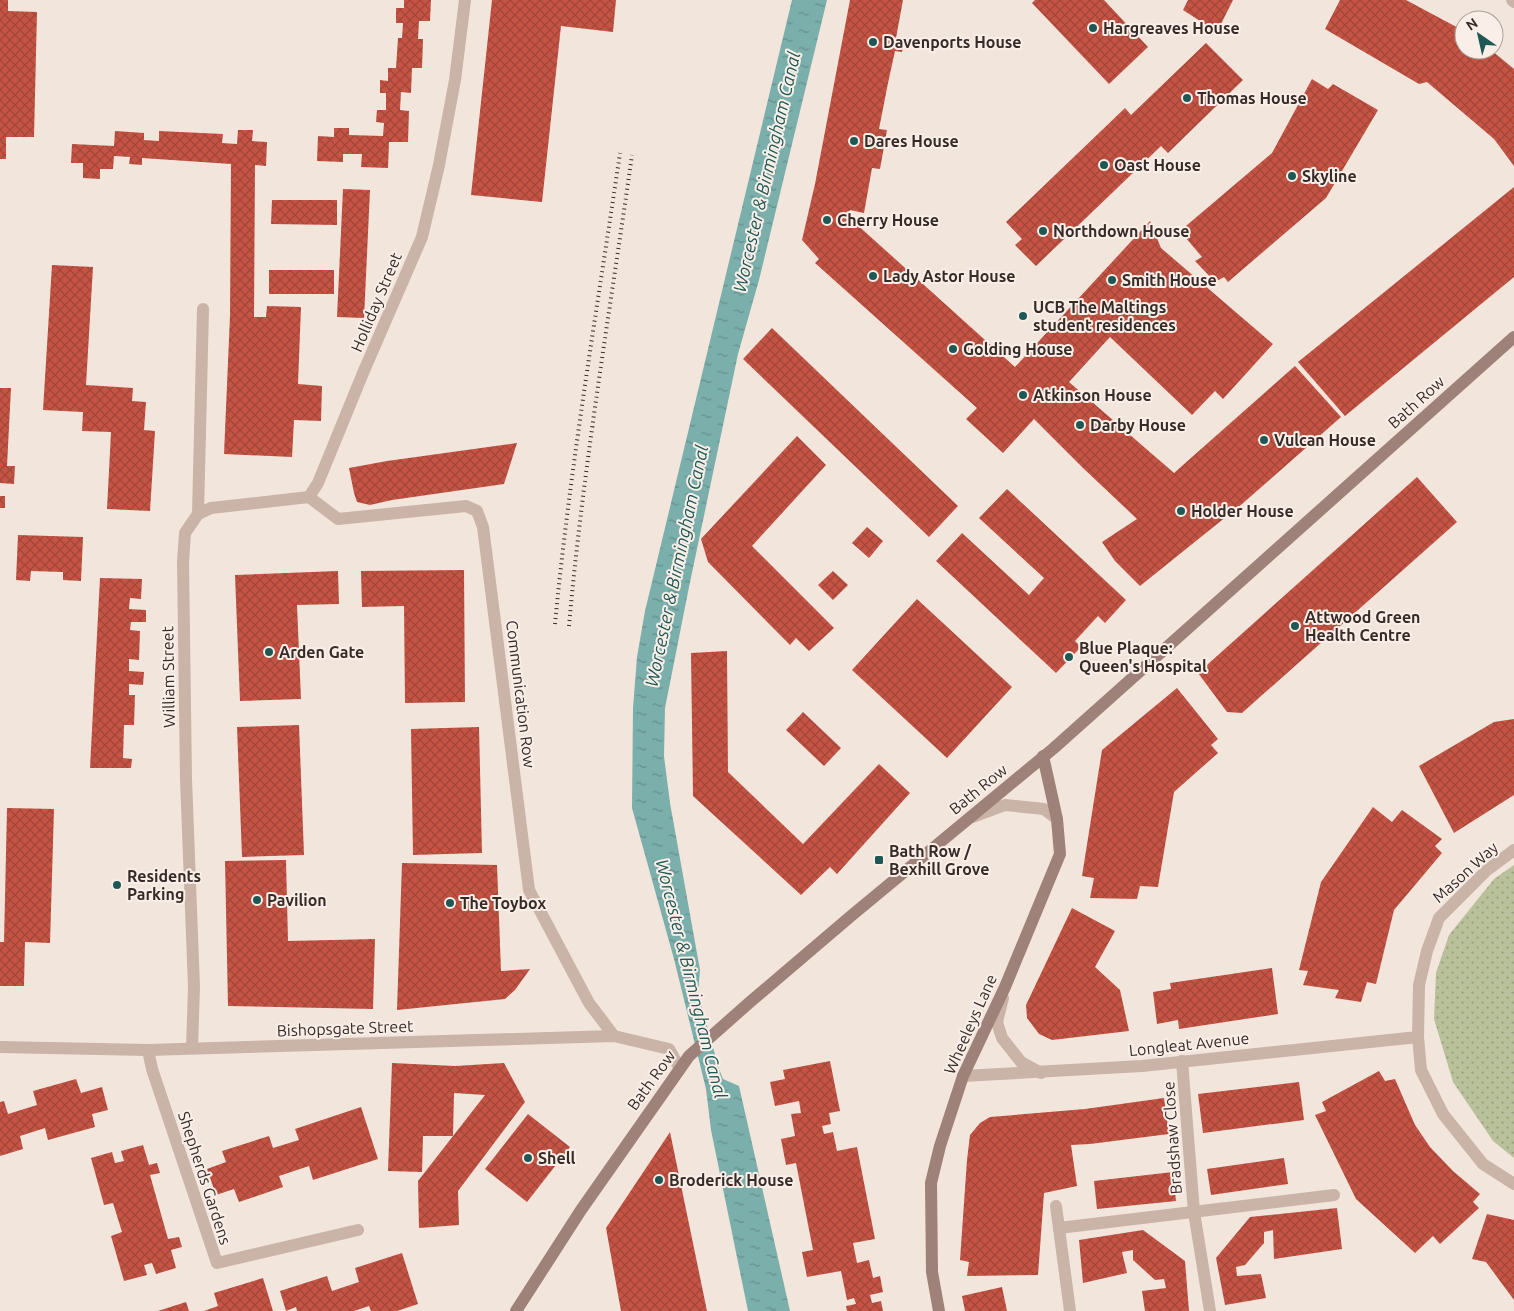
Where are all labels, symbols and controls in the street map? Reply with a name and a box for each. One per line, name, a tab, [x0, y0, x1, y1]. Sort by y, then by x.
north arrow	[1454, 10, 1504, 60]
text: N	[1463, 15, 1481, 34]
place label: Hargreaves House	[1103, 19, 1240, 37]
marker: Hargreaves House	[1087, 22, 1099, 34]
place label: Davenports House	[883, 33, 1022, 51]
marker: Davenports House	[867, 36, 879, 48]
water label: Worcester & Birmingham Canal	[729, 50, 803, 294]
place label: Thomas House	[1197, 89, 1307, 107]
marker: Thomas House	[1181, 92, 1193, 104]
place label: Dares House	[864, 132, 959, 150]
marker: Dares House	[848, 135, 860, 147]
place label: Oast House	[1114, 156, 1201, 174]
marker: Oast House	[1098, 159, 1110, 171]
place label: Skyline	[1302, 167, 1357, 185]
marker: Skyline	[1286, 170, 1298, 182]
place label: Cherry House	[837, 211, 939, 229]
marker: Cherry House	[821, 214, 833, 226]
place label: Northdown House	[1053, 222, 1190, 240]
marker: Northdown House	[1037, 225, 1049, 237]
street label: Holliday Street	[347, 249, 405, 354]
place label: Lady Astor House	[883, 267, 1016, 285]
marker: Lady Astor House	[867, 270, 879, 282]
place label: Smith House	[1122, 271, 1217, 289]
marker: Smith House	[1106, 274, 1118, 286]
place label: UCB The Maltings student residences	[1033, 298, 1176, 334]
marker: UCB The Maltings student residences	[1017, 310, 1029, 322]
place label: Golding House	[963, 340, 1073, 358]
marker: Golding House	[947, 343, 959, 355]
street label: Bath Row	[1384, 372, 1448, 432]
place label: Atkinson House	[1033, 386, 1152, 404]
marker: Atkinson House	[1017, 389, 1029, 401]
place label: Darby House	[1090, 416, 1186, 434]
marker: Darby House	[1074, 419, 1086, 431]
place label: Vulcan House	[1274, 431, 1376, 449]
marker: Vulcan House	[1258, 434, 1270, 446]
water label: Worcester & Birmingham Canal	[641, 443, 711, 688]
place label: Holder House	[1191, 502, 1294, 520]
marker: Holder House	[1175, 505, 1187, 517]
place label: Attwood Green Health Centre	[1305, 608, 1420, 644]
street label: Communication Row	[503, 619, 539, 769]
marker: Attwood Green Health Centre	[1289, 620, 1301, 632]
street label: William Street	[158, 625, 178, 728]
place label: Blue Plaque: Queen's Hospital	[1079, 639, 1207, 675]
place label: Arden Gate	[279, 643, 364, 661]
marker: Arden Gate	[263, 646, 275, 658]
marker: Blue Plaque: Queen's Hospital	[1063, 651, 1075, 663]
street label: Bath Row	[945, 760, 1011, 818]
street label: Mason Way	[1429, 838, 1502, 906]
place label: Bath Row / Bexhill Grove	[889, 842, 989, 878]
marker: Bath Row / Bexhill Grove	[873, 854, 885, 866]
water label: Worcester & Birmingham Canal	[652, 857, 731, 1101]
place label: Residents Parking	[127, 867, 201, 903]
marker: Residents Parking	[111, 879, 123, 891]
place label: Pavilion	[267, 891, 327, 909]
marker: Pavilion	[251, 894, 263, 906]
place label: The Toybox	[460, 894, 546, 912]
marker: The Toybox	[444, 897, 456, 909]
street label: Wheeleys Lane	[940, 971, 1000, 1077]
street label: Bishopsgate Street	[276, 1017, 414, 1039]
street label: Longleat Avenue	[1128, 1029, 1250, 1059]
street label: Bath Row	[623, 1046, 679, 1113]
street label: Bradshaw Close	[1159, 1081, 1185, 1195]
street label: Shepherds Gardens	[175, 1109, 235, 1247]
place label: Shell	[538, 1149, 576, 1167]
marker: Shell	[522, 1152, 534, 1164]
place label: Broderick House	[669, 1171, 794, 1189]
marker: Broderick House	[653, 1174, 665, 1186]

